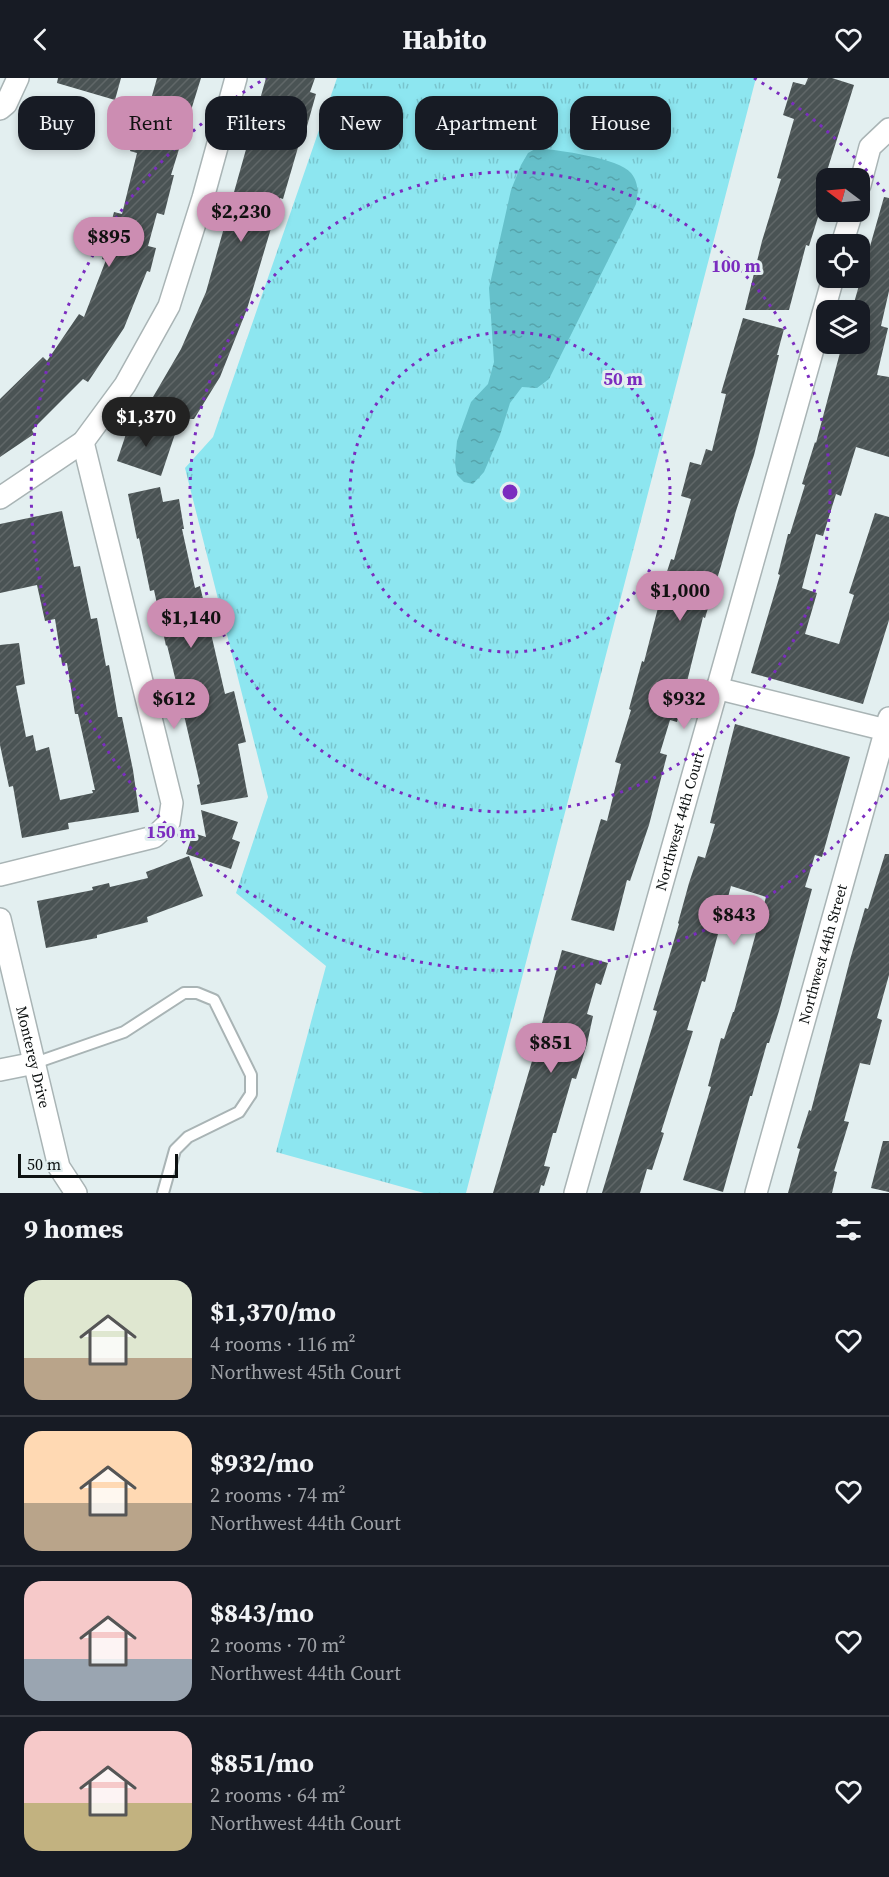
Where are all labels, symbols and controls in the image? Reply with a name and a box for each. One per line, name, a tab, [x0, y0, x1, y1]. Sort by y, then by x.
text: Habito	[402, 21, 487, 58]
icon: back	[24, 23, 57, 56]
icon: heart	[832, 23, 865, 56]
chip: Buy	[18, 96, 95, 150]
chip: Rent	[107, 96, 193, 150]
chip: Filters	[205, 96, 307, 150]
chip: New	[319, 96, 403, 150]
chip: Apartment	[415, 96, 558, 150]
chip: House	[570, 96, 671, 150]
north arrow	[816, 168, 870, 222]
map controls	[816, 168, 870, 354]
pin: $2,230	[192, 192, 290, 243]
text: $2,230	[211, 197, 271, 225]
pin: $895	[73, 217, 145, 268]
text: $895	[87, 222, 131, 250]
button: locate	[816, 234, 870, 288]
text: 100 m	[711, 253, 761, 278]
button: layers	[816, 300, 870, 354]
text: 50 m	[603, 366, 643, 391]
pin: $1,370	[97, 397, 195, 448]
text: $1,370	[116, 402, 176, 430]
centre of rings	[500, 482, 520, 502]
pin: $1,000	[631, 571, 729, 622]
text: $1,000	[650, 576, 710, 604]
pin: $1,140	[142, 598, 240, 649]
text: $1,140	[161, 603, 221, 631]
pin: $612	[138, 679, 210, 730]
pin: $932	[648, 679, 720, 730]
text: $612	[152, 684, 196, 712]
text: $932	[662, 684, 706, 712]
street label: Northwest 44th Court	[650, 749, 709, 893]
text: 150 m	[146, 819, 196, 844]
street label: Northwest 44th Street	[793, 882, 852, 1026]
pin: $843	[698, 895, 770, 946]
text: $843	[712, 900, 756, 928]
street label: Monterey Drive	[11, 1004, 56, 1110]
pin: $851	[515, 1023, 587, 1074]
text: $851	[529, 1028, 573, 1056]
scale bar	[18, 1151, 178, 1178]
text: 50 m	[27, 1153, 61, 1175]
text: 9 homes	[24, 1211, 123, 1247]
icon: filters	[832, 1213, 865, 1246]
text: $1,370/mo	[210, 1294, 336, 1330]
icon: home	[72, 1304, 144, 1376]
icon: heart	[832, 1324, 865, 1357]
text: 4 rooms · 116 m²	[210, 1330, 356, 1358]
text: Northwest 45th Court	[210, 1358, 401, 1386]
text: $932/mo	[210, 1445, 314, 1481]
icon: home	[72, 1455, 144, 1527]
icon: heart	[832, 1475, 865, 1508]
text: 2 rooms · 74 m²	[210, 1481, 346, 1509]
text: Northwest 44th Court	[210, 1509, 401, 1537]
text: $843/mo	[210, 1595, 314, 1631]
icon: home	[72, 1605, 144, 1677]
icon: heart	[832, 1625, 865, 1658]
text: 2 rooms · 70 m²	[210, 1631, 346, 1659]
text: Northwest 44th Court	[210, 1659, 401, 1687]
text: $851/mo	[210, 1745, 314, 1781]
icon: home	[72, 1755, 144, 1827]
icon: heart	[832, 1775, 865, 1808]
text: 2 rooms · 64 m²	[210, 1781, 346, 1809]
text: Northwest 44th Court	[210, 1809, 401, 1837]

